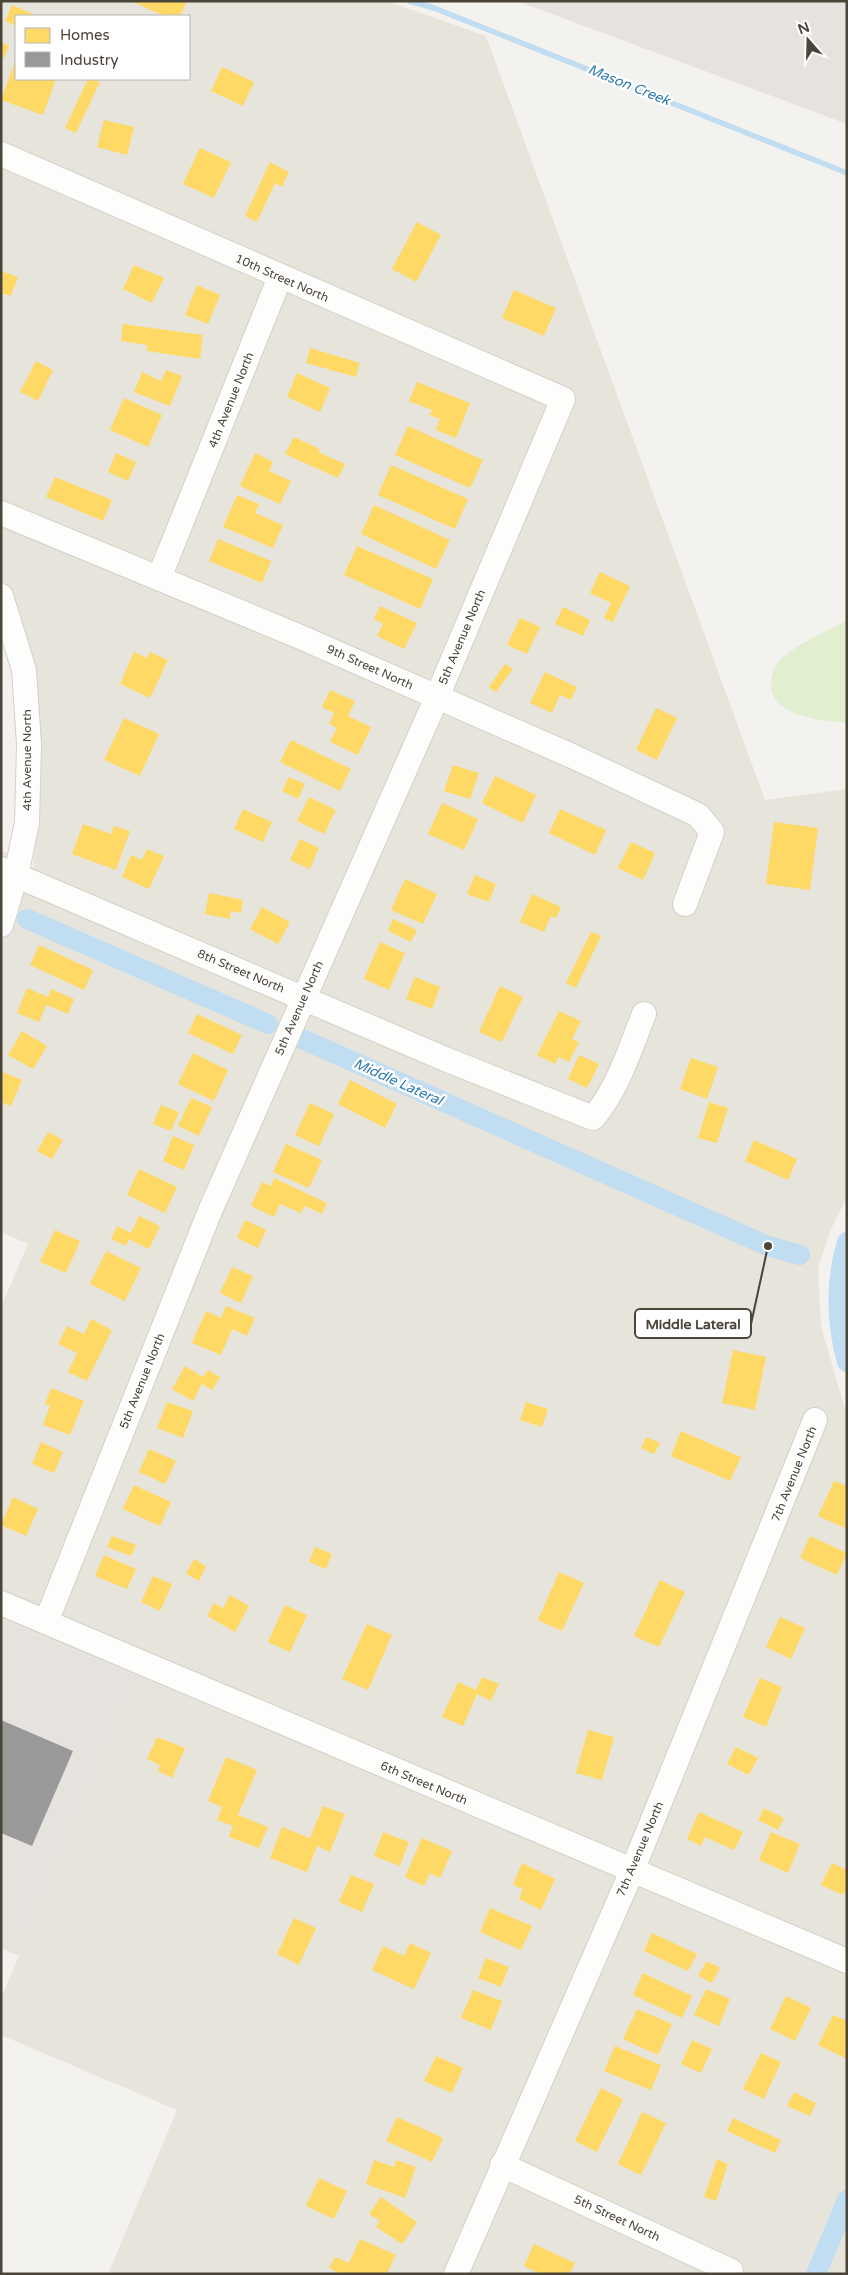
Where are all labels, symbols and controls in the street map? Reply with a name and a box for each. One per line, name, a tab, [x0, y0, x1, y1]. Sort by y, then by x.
legend	[15, 15, 190, 80]
north arrow	[783, 15, 833, 65]
text: N	[796, 18, 812, 38]
text: Homes	[60, 26, 110, 44]
text: Industry	[60, 51, 119, 69]
water label: Mason Creek	[585, 61, 674, 110]
street label: 10th Street North	[233, 251, 331, 305]
street label: 4th Avenue North	[205, 350, 257, 450]
street label: 5th Avenue North	[436, 587, 488, 687]
street label: 9th Street North	[325, 642, 415, 692]
street label: 4th Avenue North	[20, 709, 34, 811]
street label: 8th Street North	[195, 946, 287, 996]
street label: 5th Avenue North	[272, 959, 326, 1057]
water label: Middle Lateral	[351, 1055, 446, 1110]
callout: Middle Lateral	[635, 1309, 751, 1338]
text: Middle Lateral	[645, 1316, 741, 1333]
street label: 5th Avenue North	[116, 1331, 168, 1431]
street label: 7th Avenue North	[768, 1424, 820, 1524]
street label: 6th Street North	[378, 1758, 470, 1808]
street label: 7th Avenue North	[614, 1799, 666, 1899]
street label: 5th Street North	[572, 2192, 662, 2244]

